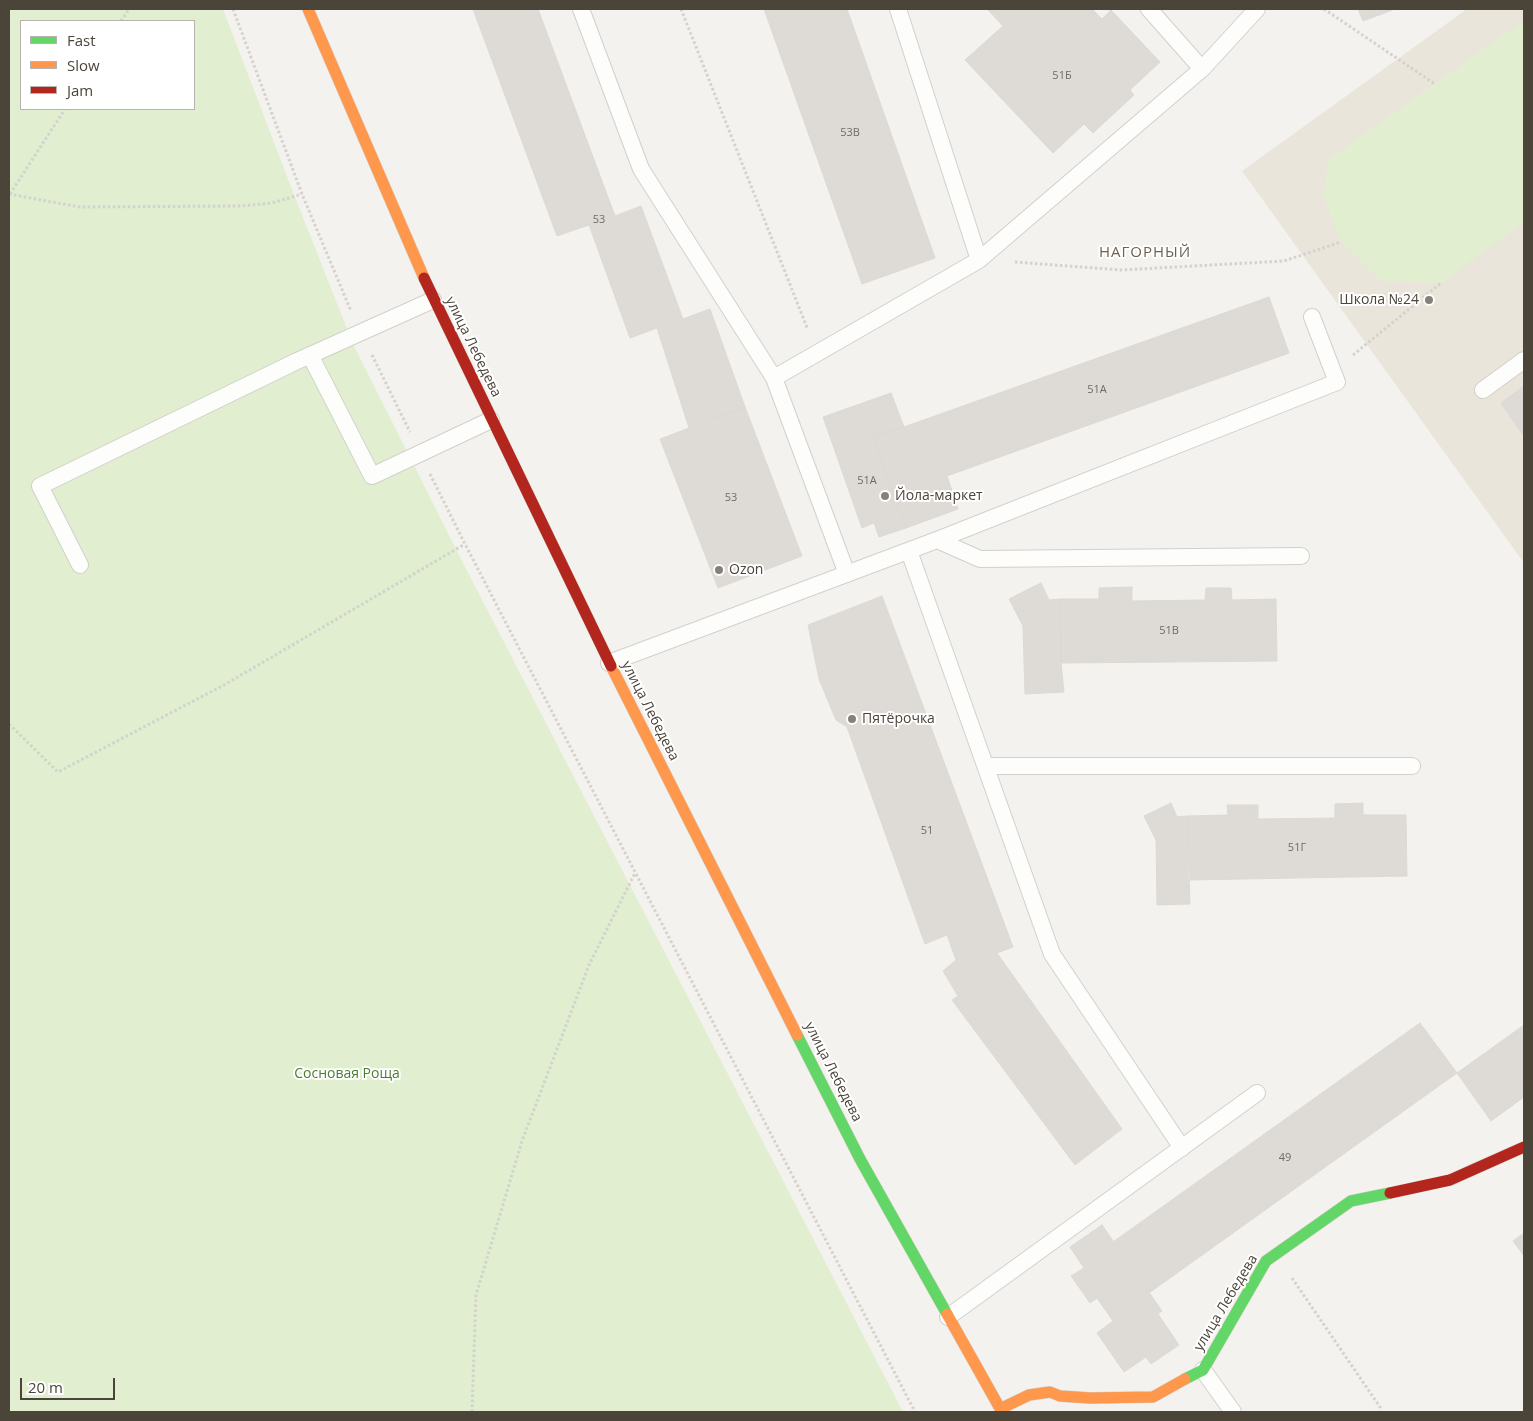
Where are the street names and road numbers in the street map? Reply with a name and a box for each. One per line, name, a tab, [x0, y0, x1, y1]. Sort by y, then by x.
street label: улица Лебедева	[441, 294, 505, 400]
street label: улица Лебедева	[618, 658, 682, 764]
street label: улица Лебедева	[801, 1019, 865, 1125]
street label: улица Лебедева	[1191, 1252, 1261, 1354]

